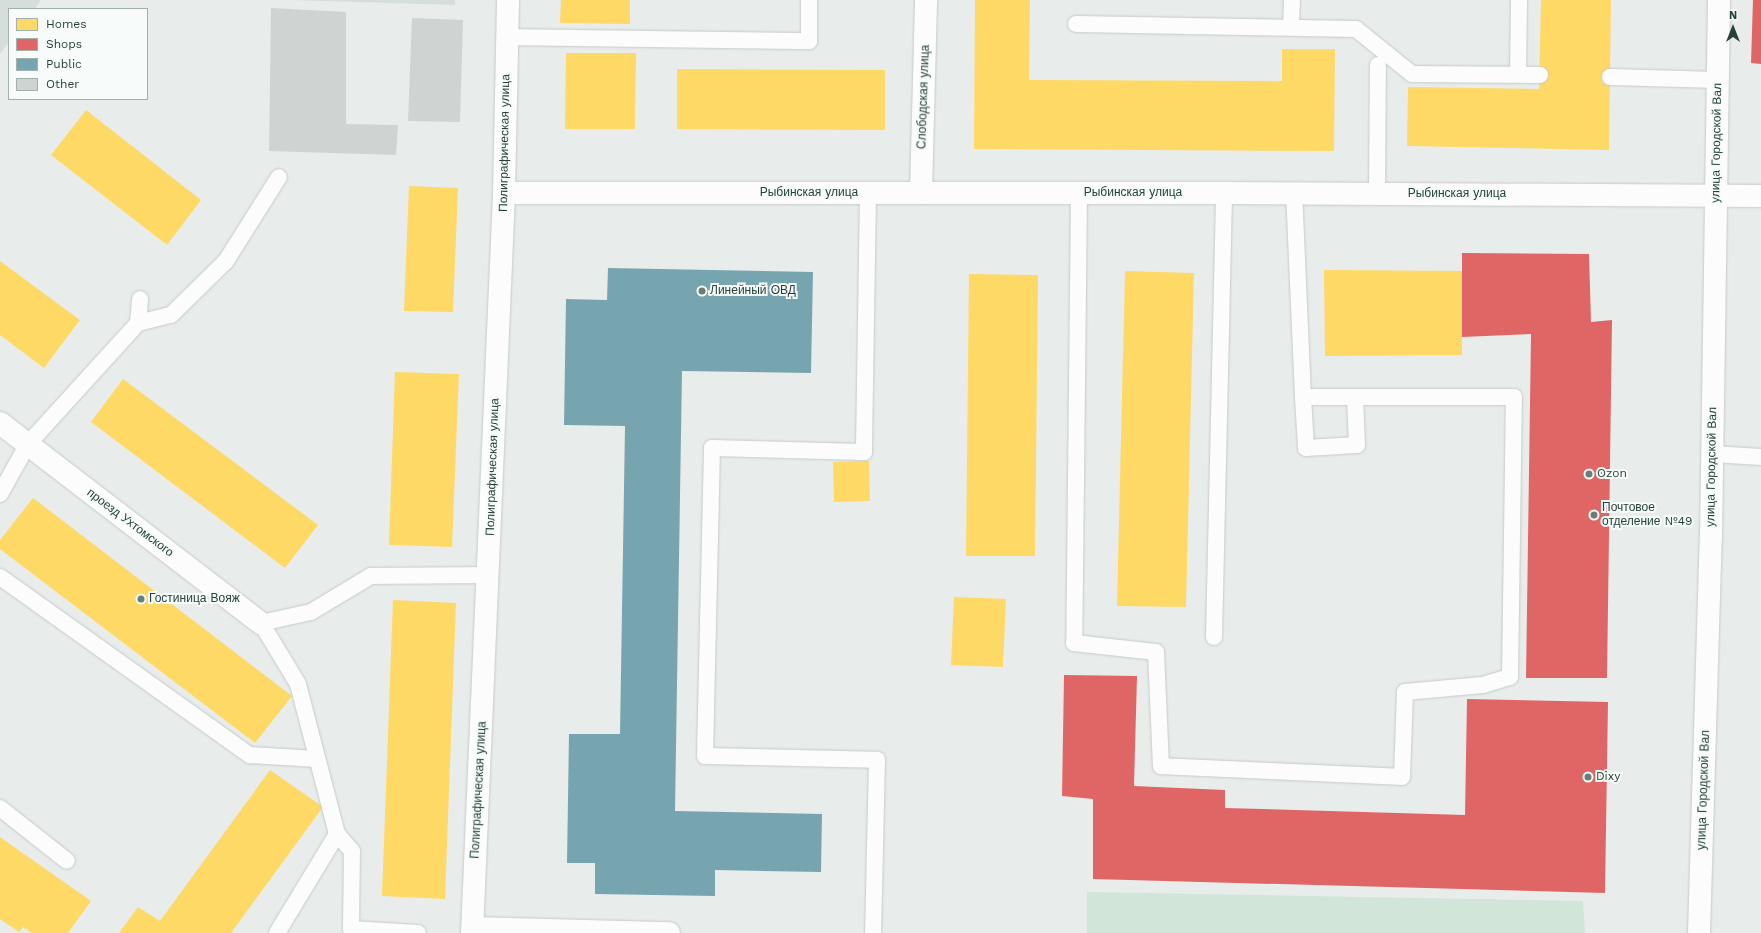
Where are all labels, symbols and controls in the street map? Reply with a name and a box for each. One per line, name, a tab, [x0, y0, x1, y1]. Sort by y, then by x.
legend	[8, 8, 148, 100]
north arrow	[1713, 8, 1753, 48]
text: N	[1729, 9, 1737, 22]
text: Homes	[46, 17, 87, 31]
text: Shops	[46, 37, 82, 51]
street label: Слободская улица	[915, 45, 933, 149]
text: Public	[46, 57, 82, 71]
street label: Полиграфическая улица	[497, 74, 513, 212]
text: Other	[46, 77, 79, 91]
street label: улица Городской Вал	[1709, 83, 1725, 203]
street label: Рыбинская улица	[760, 186, 858, 200]
street label: Рыбинская улица	[1084, 186, 1182, 200]
street label: Рыбинская улица	[1408, 187, 1506, 201]
place label: Линейный ОВД	[710, 284, 796, 298]
marker: Линейный ОВД	[697, 286, 707, 296]
street label: Полиграфическая улица	[483, 398, 503, 536]
street label: улица Городской Вал	[1704, 407, 1720, 527]
place label: Ozon	[1597, 467, 1627, 481]
marker: Ozon	[1584, 469, 1594, 479]
street label: проезд Ухтомского	[84, 486, 176, 560]
place label: Почтовое отделение №49	[1602, 501, 1692, 529]
marker: Почтовое отделение №49	[1589, 510, 1599, 520]
place label: Гостиница Вояж	[149, 592, 240, 606]
marker: Гостиница Вояж	[136, 594, 146, 604]
street label: Полиграфическая улица	[468, 721, 490, 859]
street label: улица Городской Вал	[1695, 730, 1713, 850]
place label: Dixy	[1596, 770, 1620, 784]
marker: Dixy	[1583, 772, 1593, 782]

